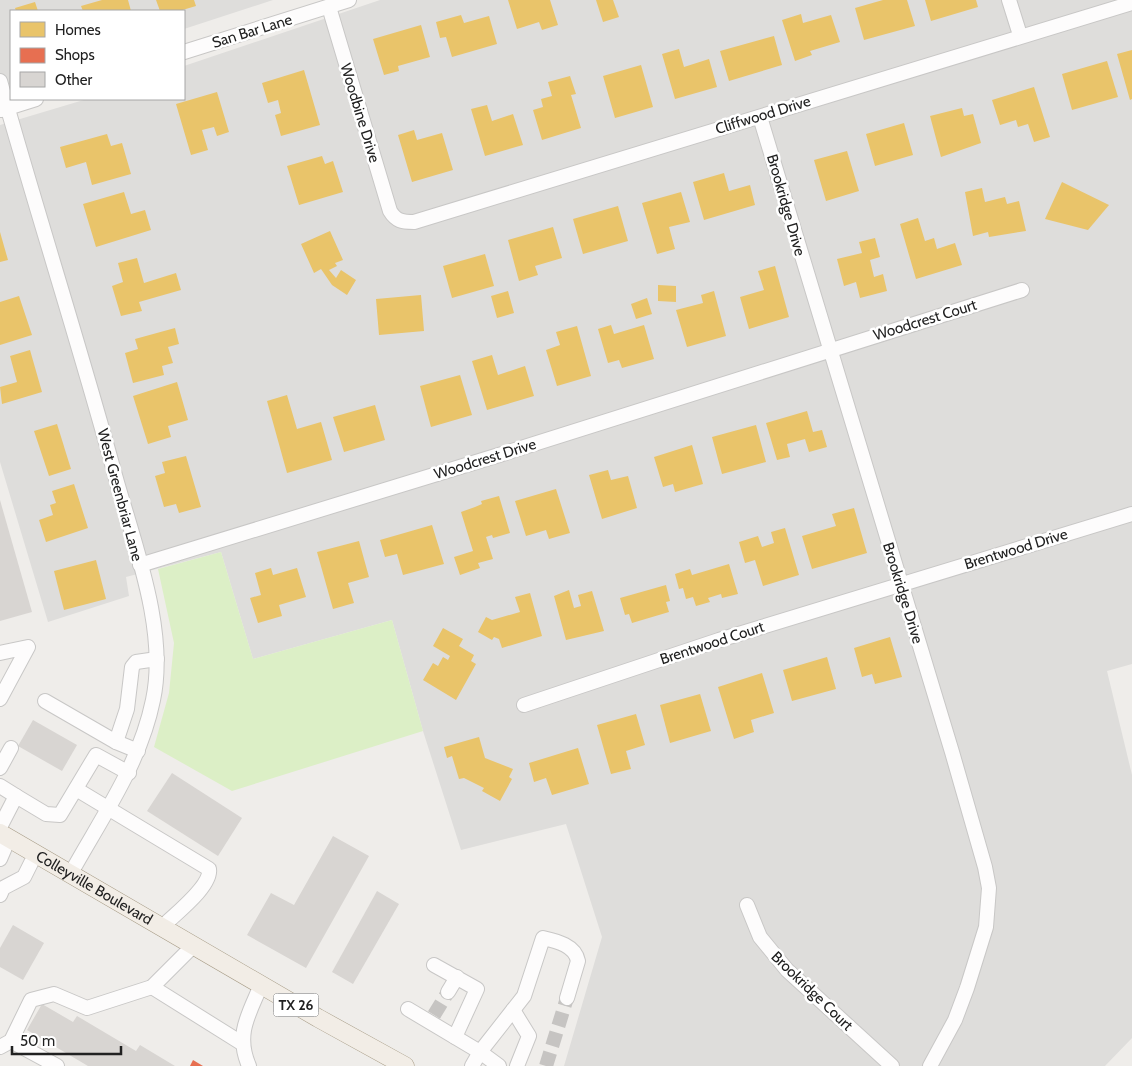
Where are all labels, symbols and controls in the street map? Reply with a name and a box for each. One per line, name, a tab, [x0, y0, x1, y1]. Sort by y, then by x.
legend	[10, 10, 185, 100]
street label: San Bar Lane	[210, 10, 295, 52]
text: Homes	[55, 21, 101, 39]
text: Shops	[55, 46, 95, 64]
street label: Woodbine Drive	[336, 61, 384, 165]
text: Other	[55, 71, 92, 89]
street label: Cliffwood Drive	[713, 92, 813, 138]
street label: Brookridge Drive	[763, 152, 809, 258]
street label: Woodcrest Court	[871, 296, 979, 344]
street label: West Greenbriar Lane	[94, 427, 146, 564]
street label: Woodcrest Drive	[432, 435, 539, 483]
street label: Brentwood Drive	[962, 525, 1070, 573]
street label: Brookridge Drive	[879, 540, 927, 646]
street label: Brentwood Court	[658, 618, 766, 668]
street label: Colleyville Boulevard	[33, 847, 156, 929]
street label: Brookridge Court	[767, 948, 857, 1034]
road number: TX 26	[274, 994, 318, 1016]
scale bar	[12, 1024, 121, 1056]
text: 50 m	[20, 1032, 55, 1050]

